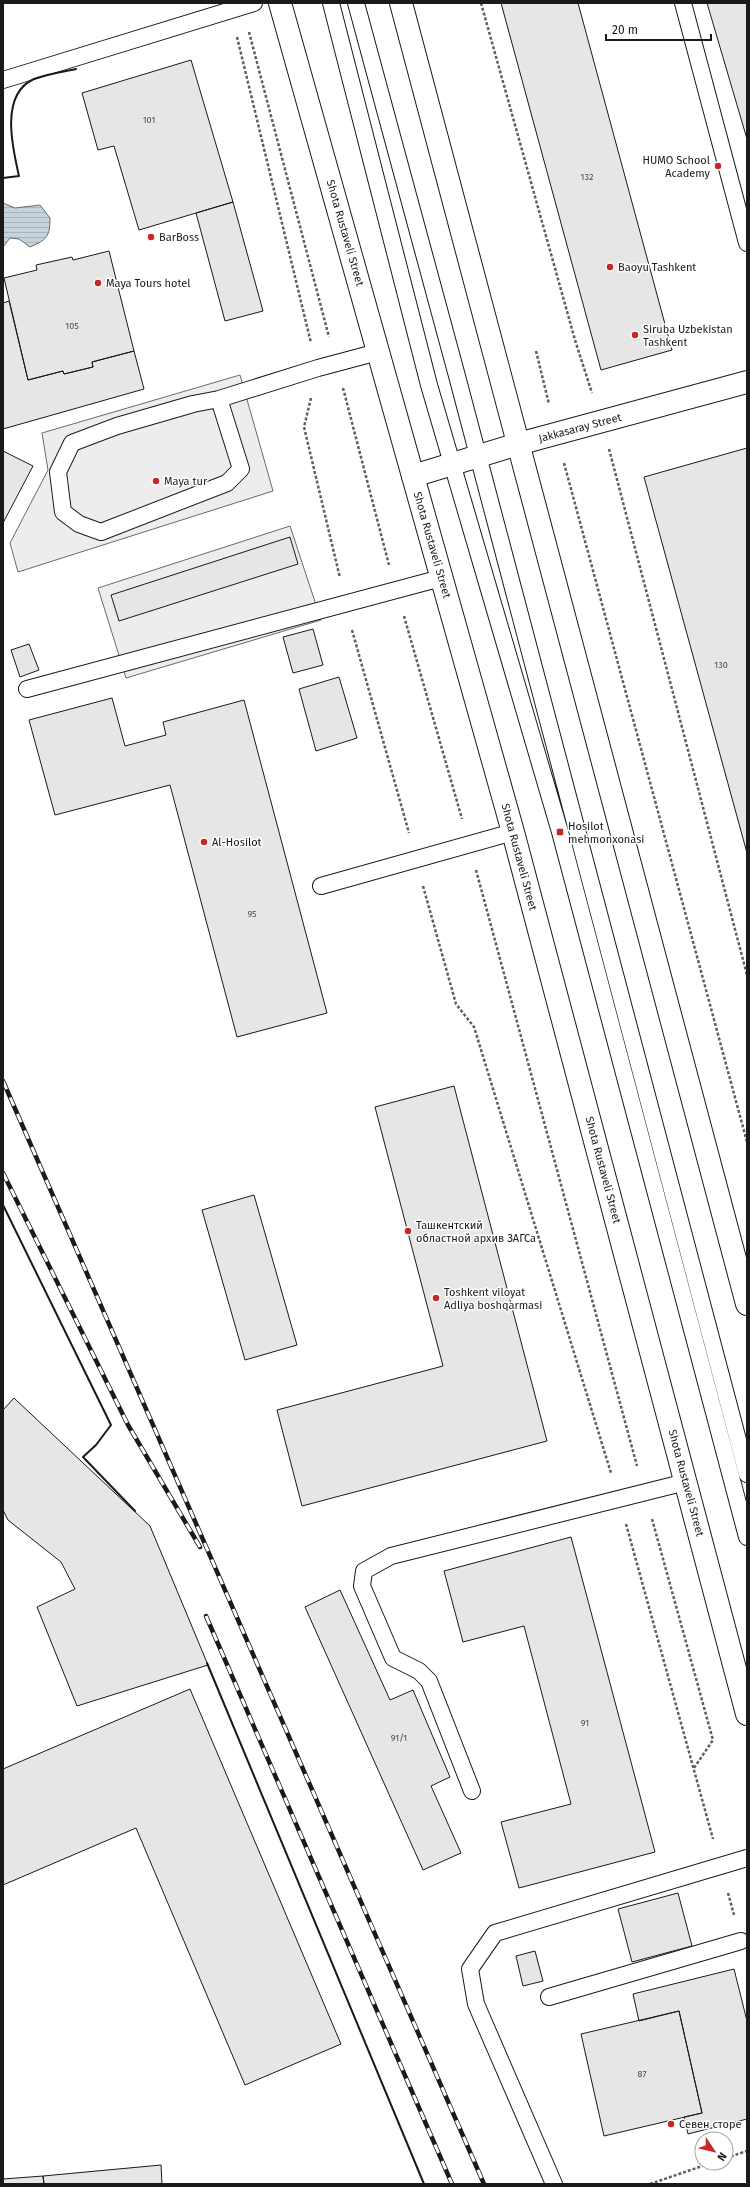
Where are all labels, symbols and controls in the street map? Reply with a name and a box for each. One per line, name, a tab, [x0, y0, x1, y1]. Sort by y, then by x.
scale bar	[606, 16, 711, 42]
text: 20 m	[612, 23, 638, 37]
house number: 101	[143, 115, 155, 125]
place label: HUMO School Academy	[642, 154, 711, 180]
marker: HUMO School Academy	[713, 161, 723, 171]
house number: 132	[581, 172, 593, 182]
street label: Shota Rustaveli Street	[324, 178, 366, 288]
place label: BarBoss	[159, 231, 199, 244]
marker: BarBoss	[146, 232, 156, 242]
place label: Baoyu Tashkent	[618, 261, 696, 274]
marker: Baoyu Tashkent	[605, 262, 615, 272]
place label: Maya Tours hotel	[106, 277, 190, 290]
marker: Maya Tours hotel	[93, 278, 103, 288]
house number: 105	[65, 321, 79, 331]
place label: Siruba Uzbekistan Tashkent	[643, 323, 733, 349]
marker: Siruba Uzbekistan Tashkent	[630, 330, 640, 340]
street label: Jakkasaray Street	[537, 411, 623, 445]
place label: Maya tur	[164, 475, 208, 488]
marker: Maya tur	[151, 476, 161, 486]
street label: Shota Rustaveli Street	[411, 490, 453, 600]
house number: 130	[714, 660, 728, 670]
street label: Shota Rustaveli Street	[498, 802, 540, 912]
place label: Hosilot mehmonxonasi	[568, 820, 644, 846]
marker: Hosilot mehmonxonasi	[555, 827, 565, 837]
place label: Al-Hosilot	[212, 836, 262, 849]
marker: Al-Hosilot	[199, 837, 209, 847]
house number: 95	[247, 909, 257, 919]
street label: Shota Rustaveli Street	[582, 1115, 624, 1225]
place label: Ташкентский областной архив ЗАГСа	[416, 1219, 536, 1245]
marker: Ташкентский областной архив ЗАГСа	[403, 1226, 413, 1236]
place label: Toshkent viloyat Adliya boshqarmasi	[444, 1286, 542, 1312]
marker: Toshkent viloyat Adliya boshqarmasi	[431, 1293, 441, 1303]
street label: Shota Rustaveli Street	[665, 1428, 707, 1538]
house number: 91	[581, 1718, 589, 1728]
house number: 91/1	[391, 1733, 407, 1743]
house number: 87	[638, 2069, 646, 2079]
place label: Севен сторе	[679, 2118, 741, 2131]
marker: Севен сторе	[666, 2119, 676, 2129]
north arrow	[694, 2131, 734, 2171]
text: N	[714, 2150, 729, 2163]

